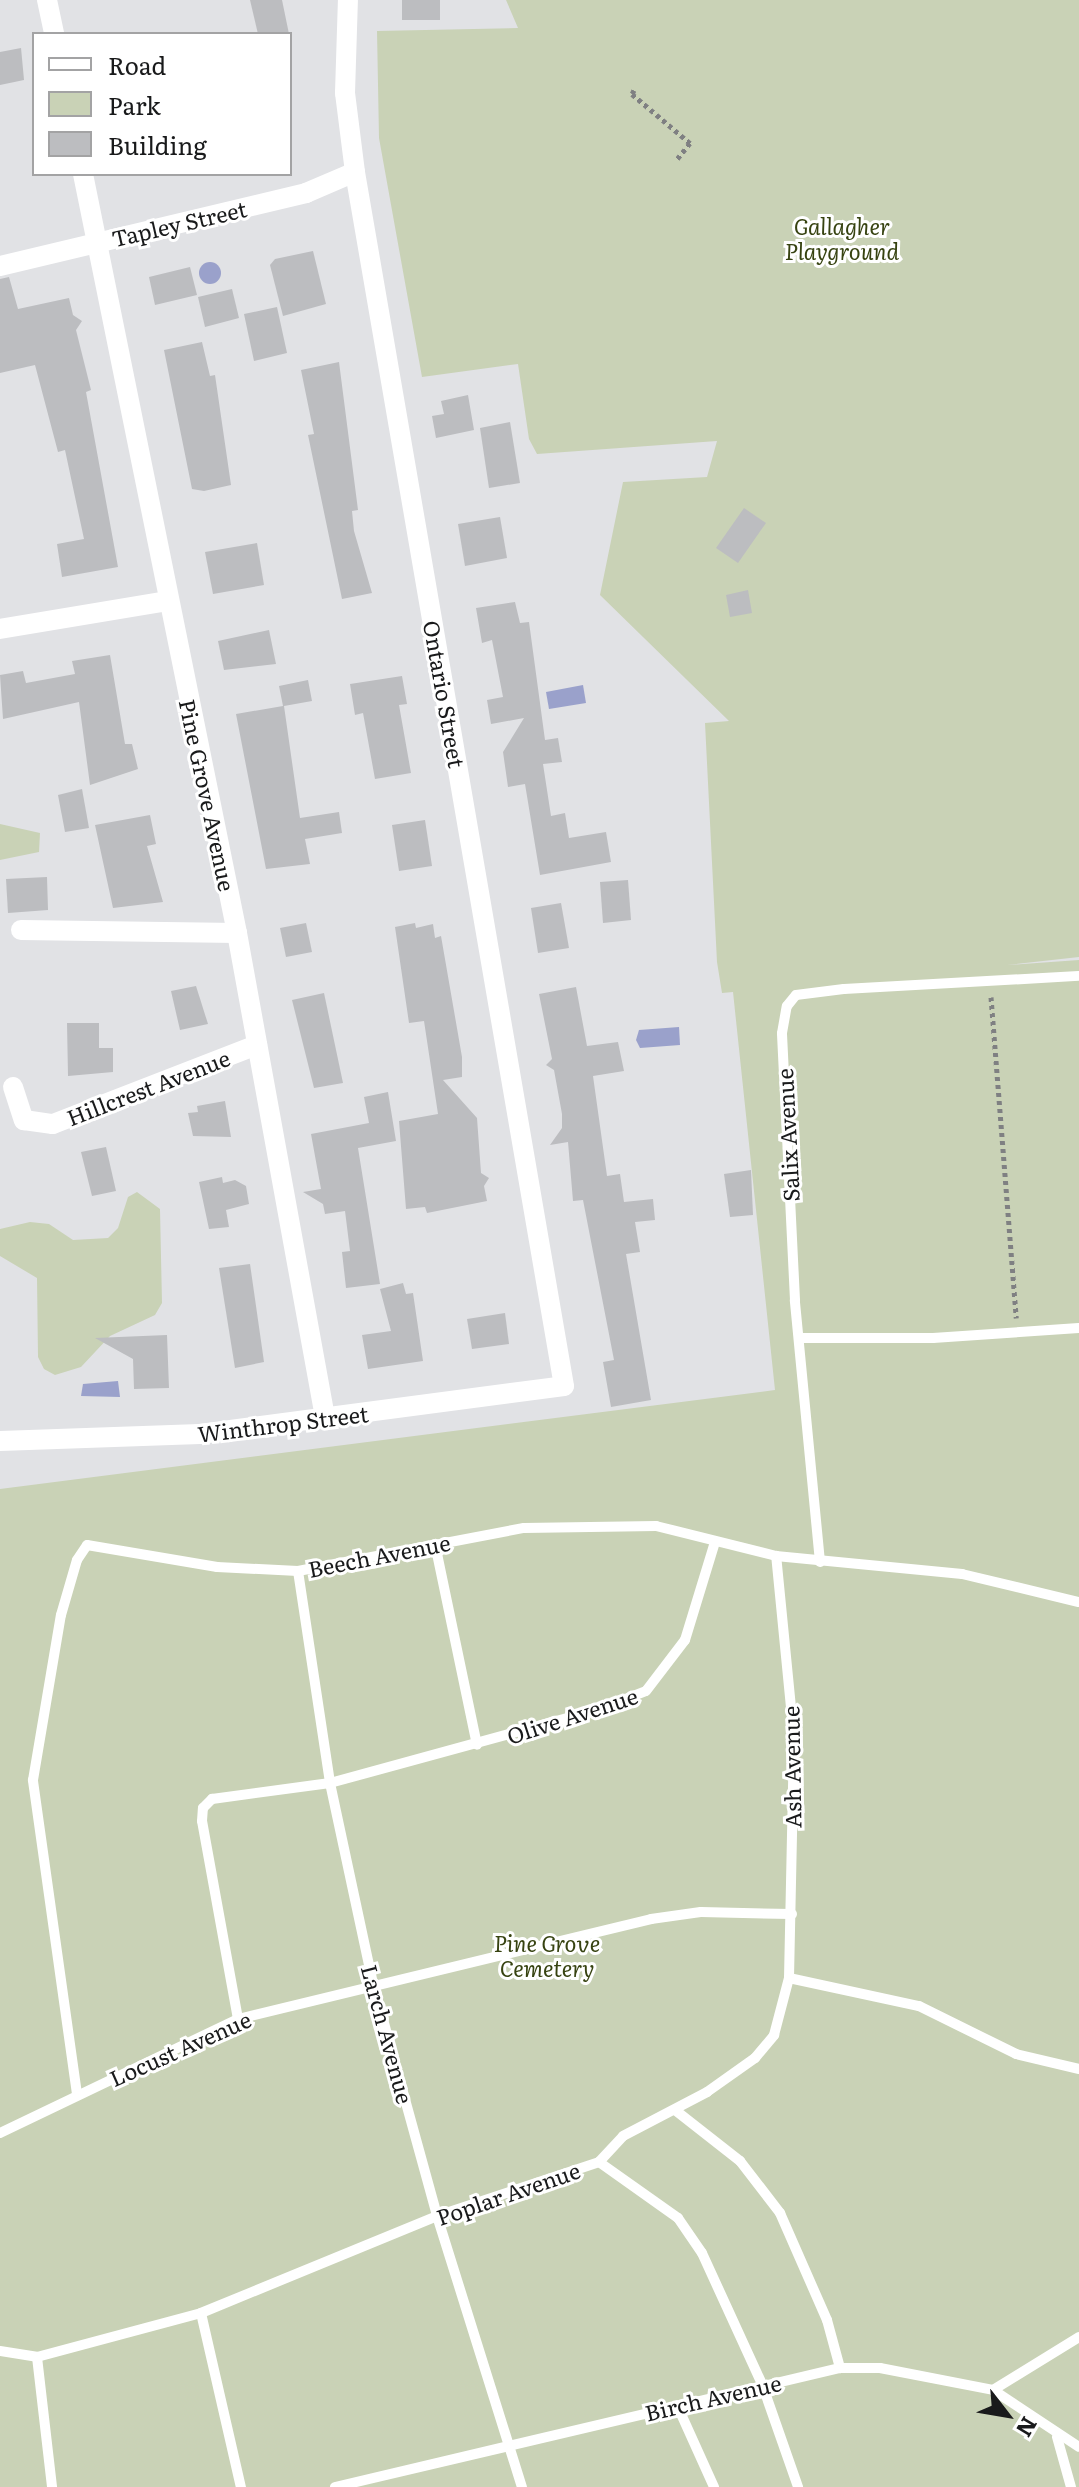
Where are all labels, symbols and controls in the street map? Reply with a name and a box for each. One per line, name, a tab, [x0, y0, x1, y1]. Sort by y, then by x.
legend	[32, 32, 292, 176]
text: Road	[108, 47, 166, 82]
text: Park	[108, 87, 161, 122]
text: Building	[108, 127, 207, 162]
street label: Tapley Street	[109, 195, 249, 251]
park label: Gallagher Playground	[785, 212, 899, 264]
street label: Ontario Street	[419, 618, 471, 770]
street label: Pine Grove Avenue	[175, 697, 241, 893]
street label: Hillcrest Avenue	[63, 1044, 233, 1130]
street label: Salix Avenue	[770, 1068, 804, 1202]
street label: Winthrop Street	[196, 1399, 370, 1447]
street label: Beech Avenue	[306, 1528, 452, 1582]
street label: Olive Avenue	[503, 1681, 641, 1749]
street label: Ash Avenue	[777, 1706, 805, 1828]
park label: Pine Grove Cemetery	[494, 1929, 600, 1980]
street label: Larch Avenue	[357, 1962, 419, 2106]
street label: Locust Avenue	[105, 2005, 255, 2091]
street label: Poplar Avenue	[433, 2156, 583, 2230]
street label: Birch Avenue	[642, 2368, 784, 2426]
north arrow	[967, 2375, 1047, 2455]
text: N	[1009, 2411, 1047, 2444]

